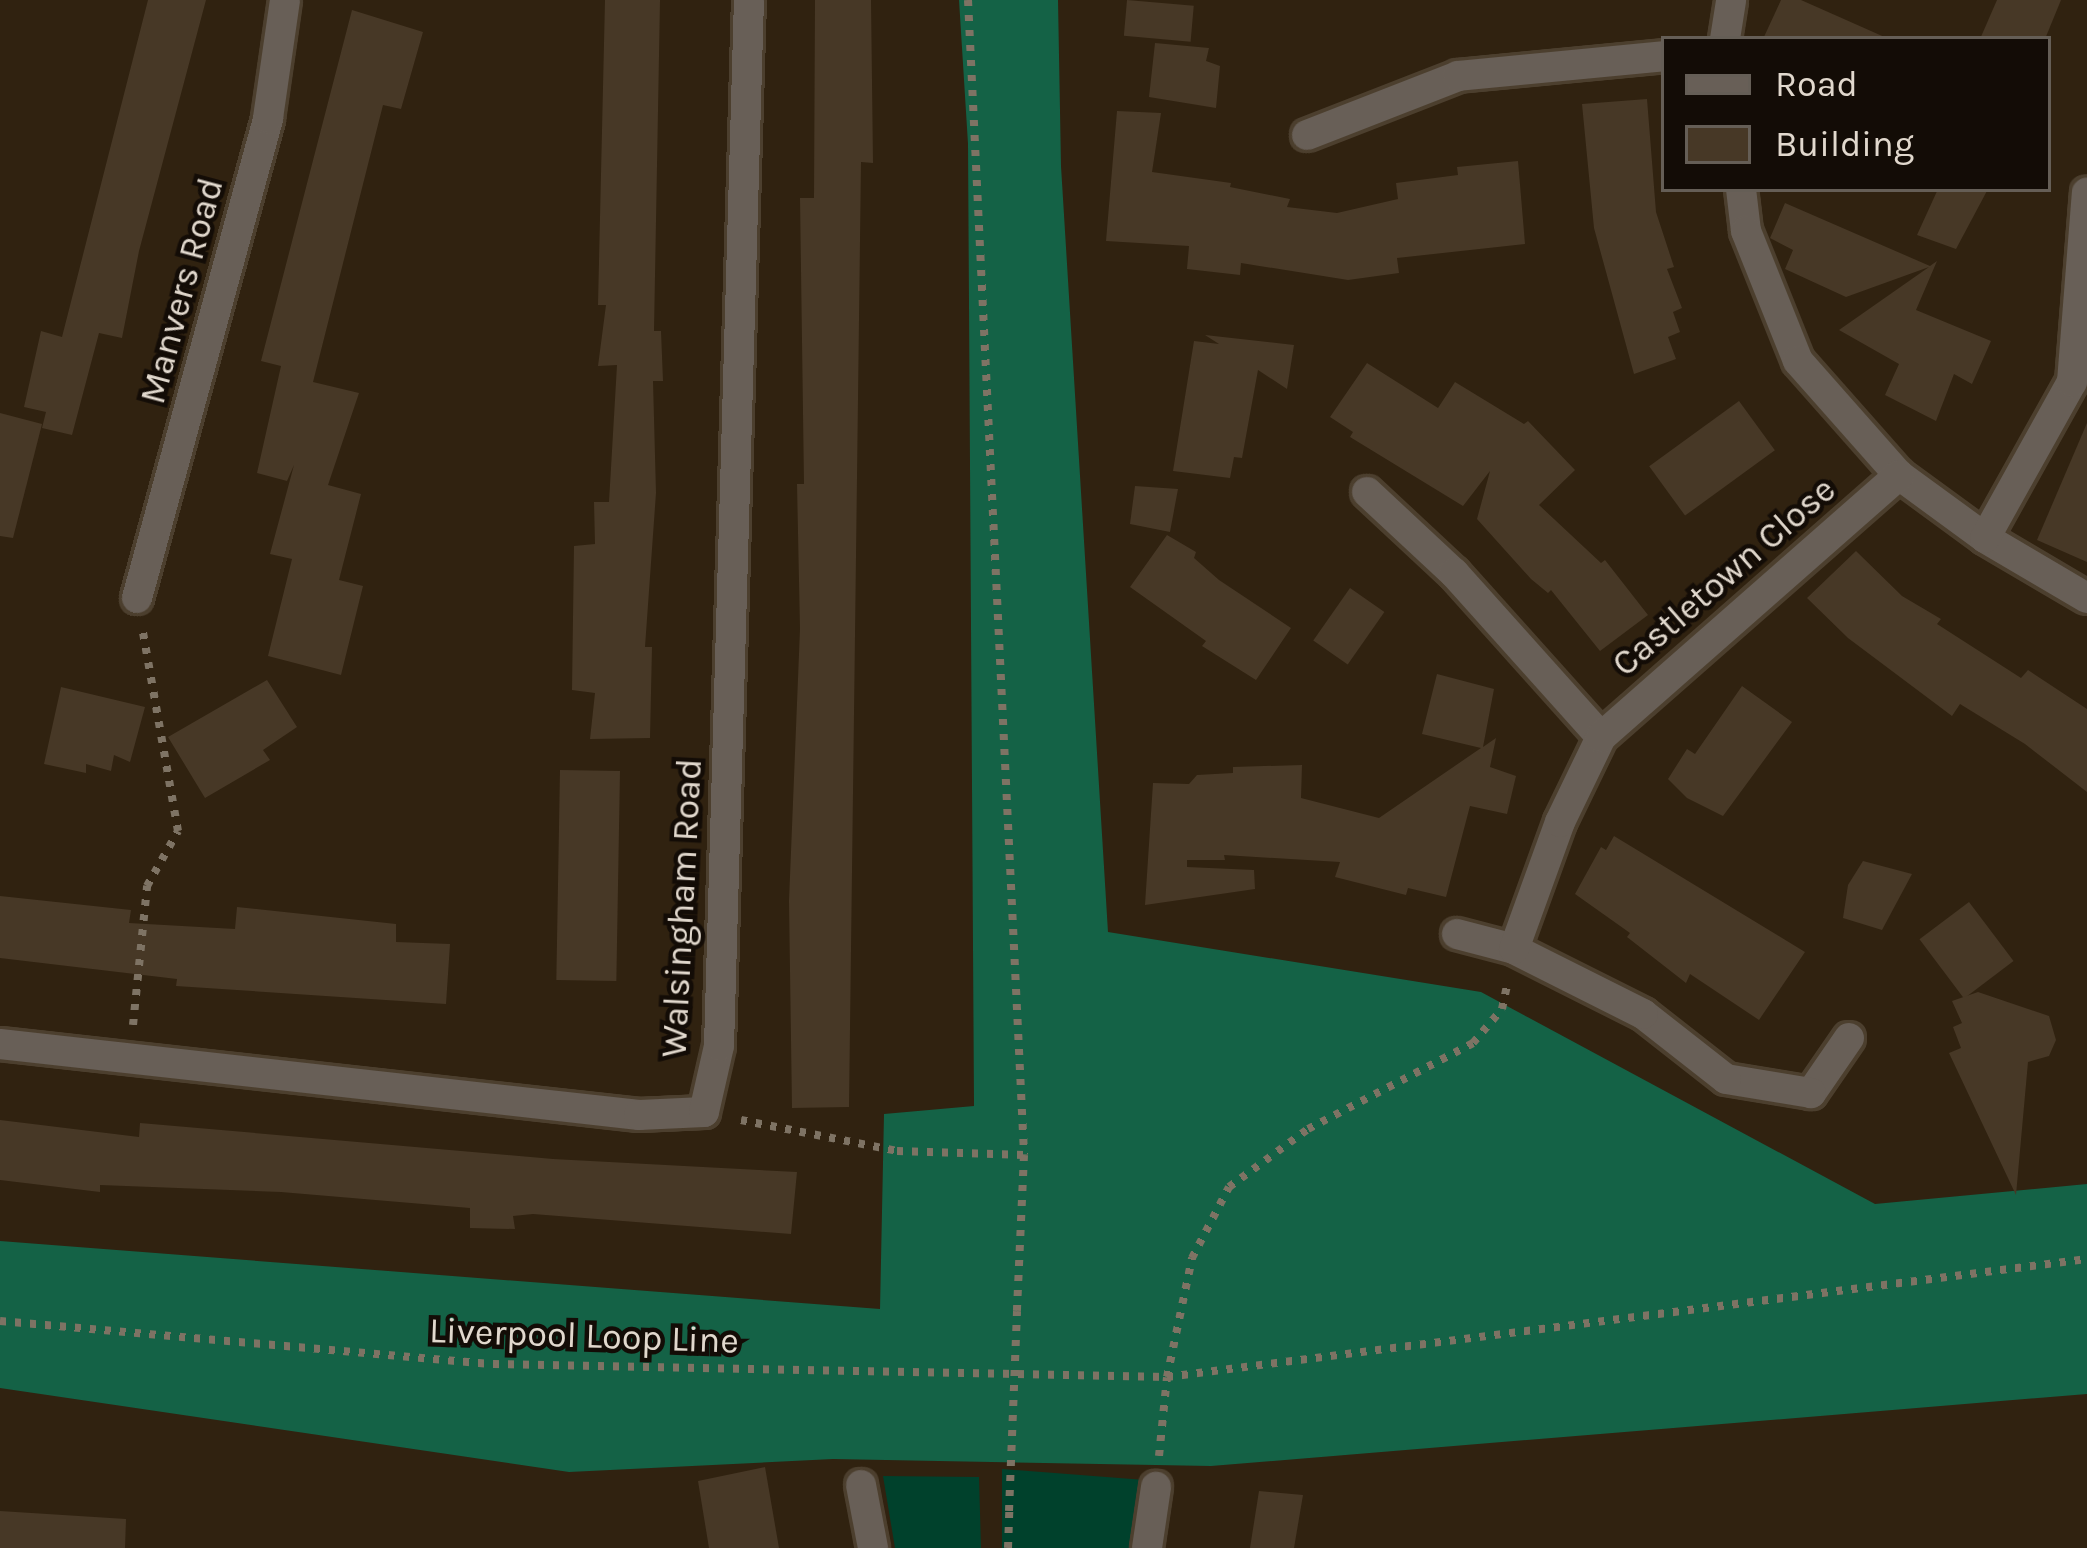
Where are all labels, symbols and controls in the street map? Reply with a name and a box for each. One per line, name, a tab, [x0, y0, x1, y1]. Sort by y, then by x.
legend	[1661, 36, 2051, 192]
text: Road	[1775, 63, 1858, 105]
text: Building	[1775, 123, 1914, 165]
street label: Manvers Road	[131, 173, 233, 409]
street label: Castletown Close	[1604, 468, 1844, 686]
street label: Walsingham Road	[653, 757, 711, 1059]
street label: Liverpool Loop Line	[428, 1309, 740, 1363]

